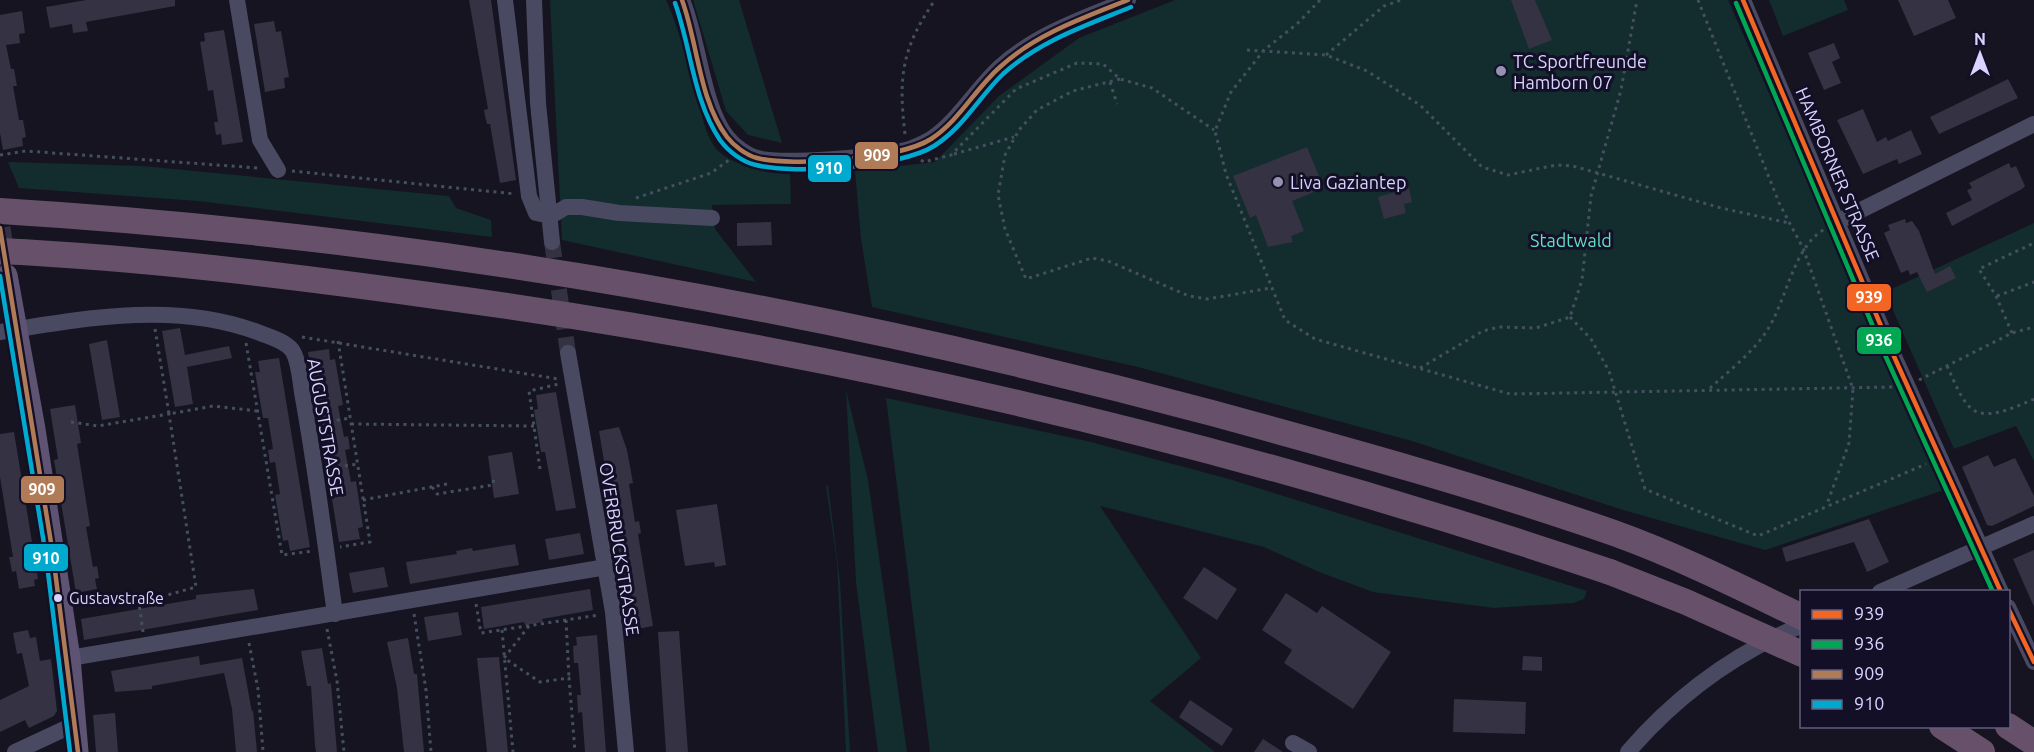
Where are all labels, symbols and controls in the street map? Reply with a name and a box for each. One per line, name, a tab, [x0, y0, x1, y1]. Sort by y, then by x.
north arrow	[1950, 24, 2010, 84]
text: N	[1974, 30, 1986, 48]
place label: TC Sportfreunde Hamborn 07	[1513, 51, 1647, 92]
marker: TC Sportfreunde Hamborn 07	[1494, 64, 1508, 78]
street label: HAMBORNER STRASSE	[1792, 84, 1884, 264]
line badge: 909	[854, 141, 899, 170]
text: 909	[863, 146, 891, 164]
line badge: 910	[807, 154, 852, 183]
text: 910	[815, 159, 843, 177]
place label: Liva Gaziantep	[1290, 172, 1407, 192]
marker: Liva Gaziantep	[1271, 175, 1285, 189]
park label: Stadtwald	[1530, 230, 1612, 250]
line badge: 939	[1846, 283, 1892, 312]
text: 939	[1855, 288, 1883, 306]
line badge: 936	[1856, 326, 1902, 355]
text: 936	[1865, 331, 1893, 349]
street label: AUGUSTSTRASSE	[304, 356, 348, 498]
street label: OVERBRUCKSTRASSE	[596, 461, 644, 637]
line badge: 909	[20, 475, 65, 504]
text: 909	[28, 480, 56, 498]
line badge: 910	[23, 543, 69, 572]
text: 910	[32, 549, 60, 567]
place label: Gustavstraße	[69, 589, 164, 607]
legend	[1800, 590, 2010, 728]
marker: Gustavstraße	[52, 592, 64, 604]
text: 939	[1854, 603, 1884, 623]
text: 936	[1854, 633, 1884, 653]
text: 909	[1854, 663, 1884, 683]
text: 910	[1854, 693, 1884, 713]

